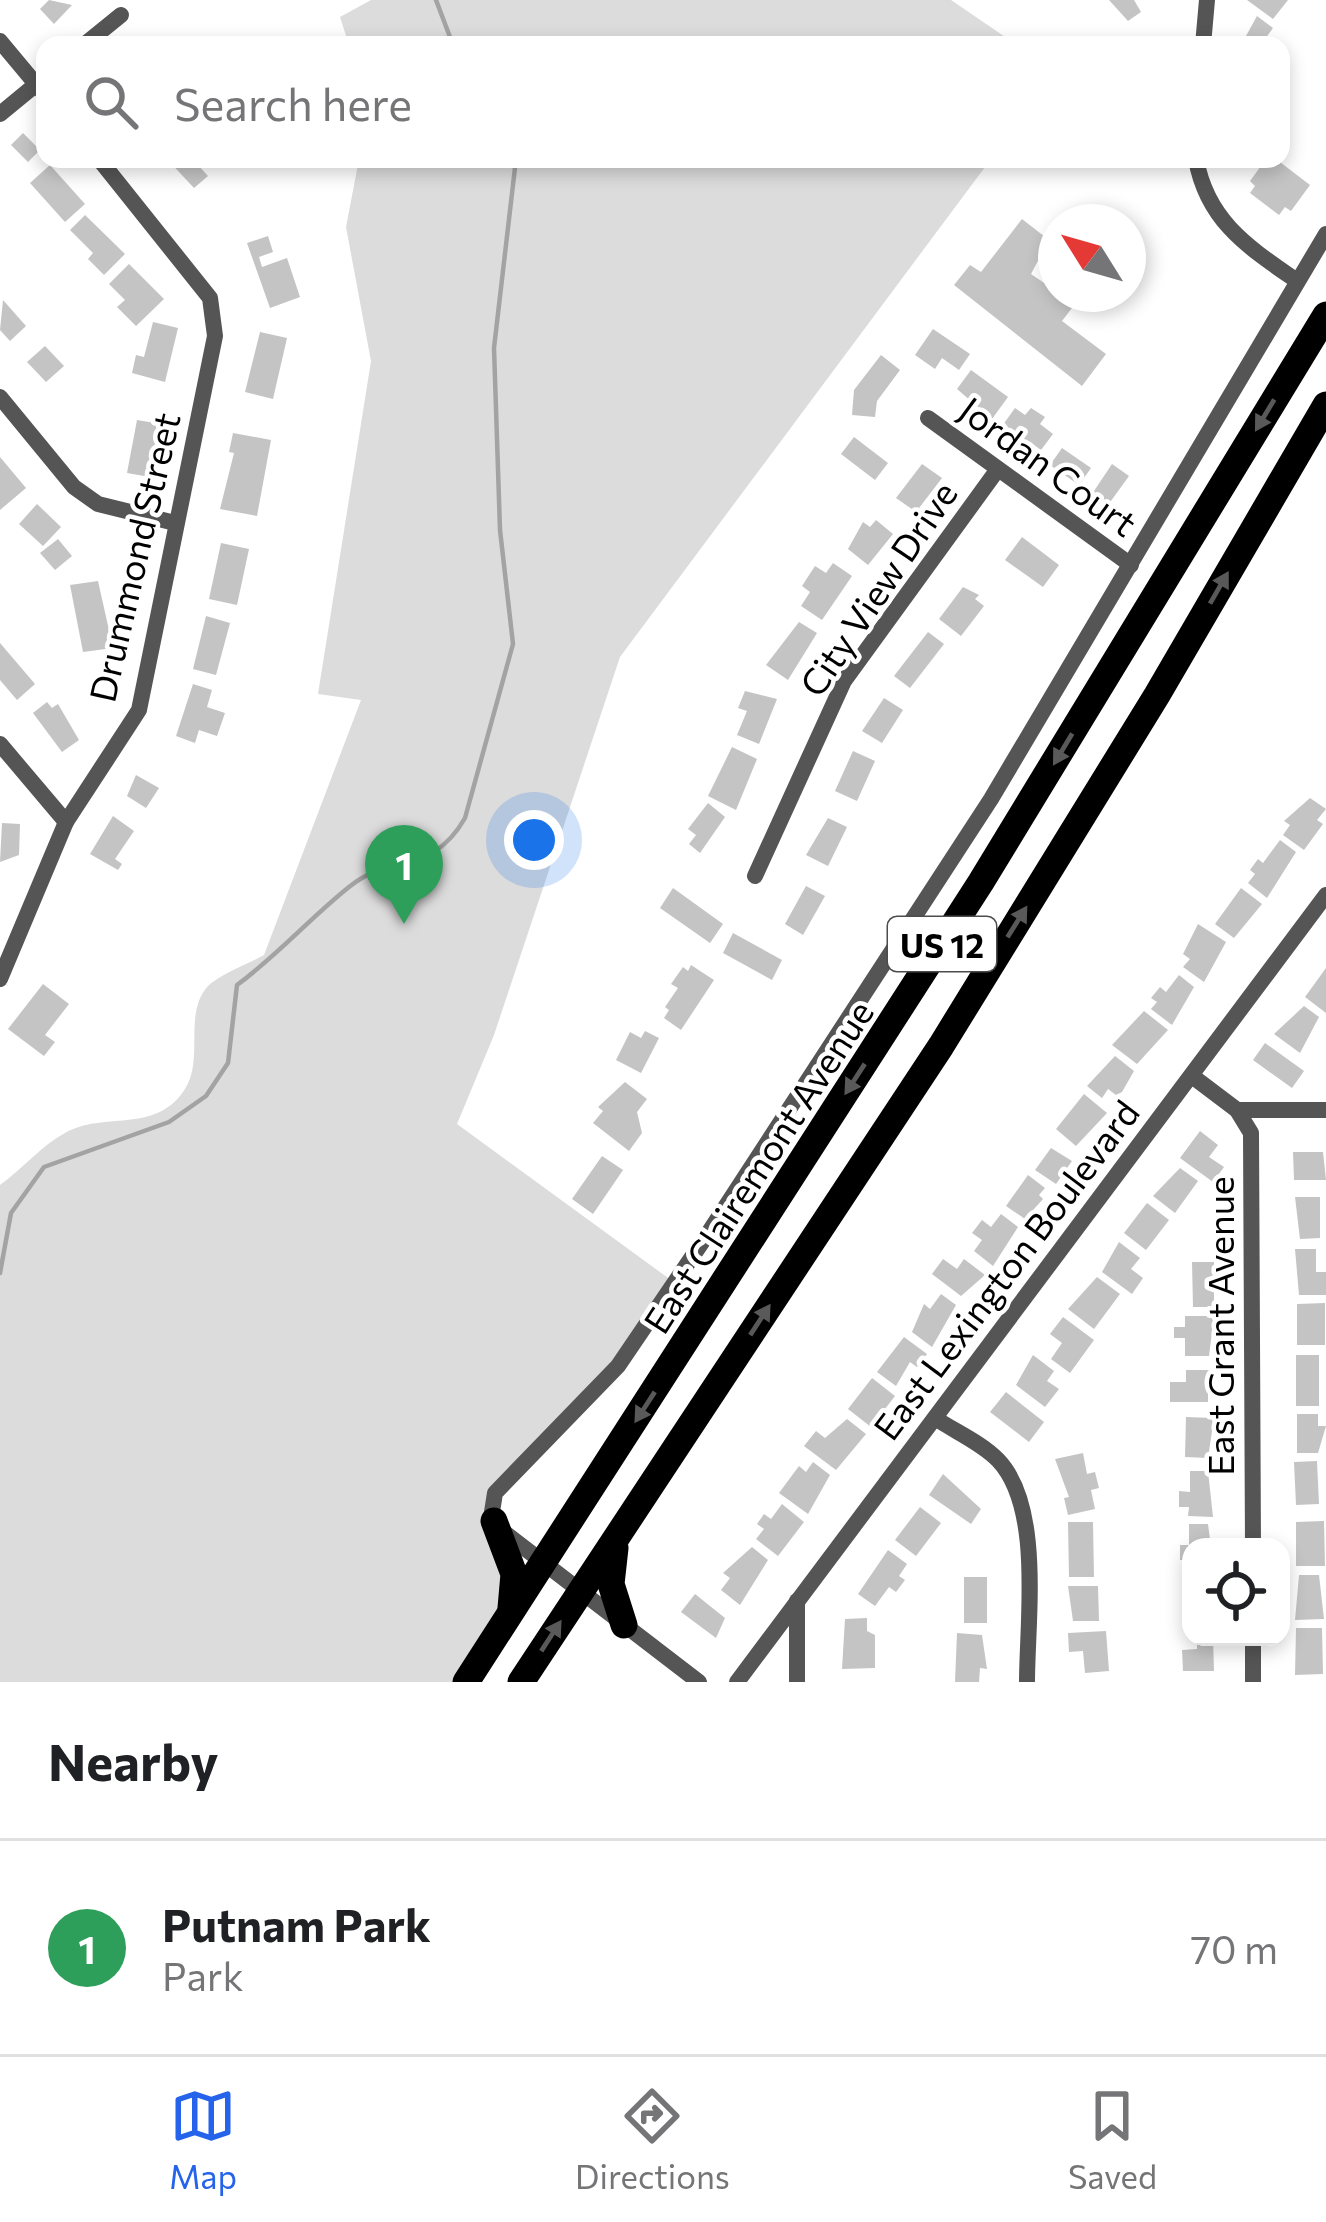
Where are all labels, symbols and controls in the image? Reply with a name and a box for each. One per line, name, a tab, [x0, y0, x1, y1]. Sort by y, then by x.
search box	[36, 36, 1290, 168]
icon: search	[78, 69, 144, 135]
text: Search here	[174, 75, 412, 130]
north arrow	[1038, 204, 1146, 312]
street label: Jordan Court	[952, 386, 1146, 544]
one-way arrow	[1255, 398, 1276, 432]
street label: Drummond Street	[78, 408, 188, 706]
street label: City View Drive	[789, 472, 965, 704]
one-way arrow	[1208, 571, 1229, 605]
one-way arrow	[1053, 732, 1074, 766]
your location	[504, 810, 564, 870]
pin: 1	[365, 825, 443, 924]
one-way arrow	[1006, 905, 1027, 939]
road number: US 12	[888, 917, 996, 971]
street label: East Clairemont Avenue	[633, 991, 881, 1341]
one-way arrow	[845, 1063, 867, 1095]
street label: East Lexington Boulevard	[863, 1091, 1147, 1447]
street label: East Grant Avenue	[1197, 1176, 1241, 1476]
one-way arrow	[748, 1303, 770, 1336]
one-way arrow	[634, 1391, 656, 1424]
map controls	[1182, 1538, 1290, 1646]
button: locate	[1182, 1538, 1290, 1646]
one-way arrow	[540, 1619, 562, 1652]
text: Nearby	[48, 1729, 218, 1792]
text: Putnam Park	[162, 1896, 431, 1951]
text: 1	[78, 1924, 96, 1972]
text: 70 m	[1191, 1924, 1278, 1972]
text: Park	[162, 1951, 244, 1999]
tab: Map	[169, 2083, 237, 2196]
tab: Directions	[575, 2083, 730, 2196]
tab: Saved	[1068, 2083, 1157, 2196]

